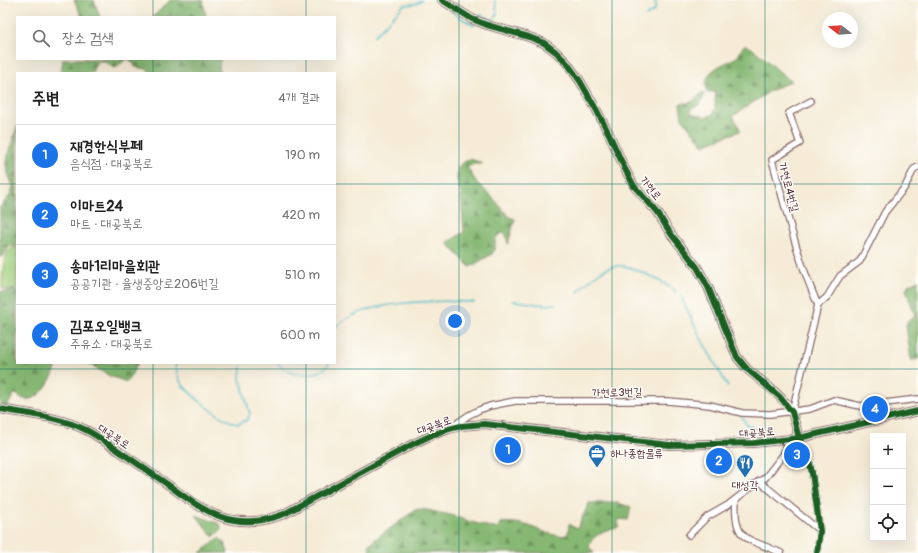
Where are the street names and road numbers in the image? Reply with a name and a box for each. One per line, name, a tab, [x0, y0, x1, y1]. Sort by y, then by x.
street label: 가현로4번길	[776, 161, 801, 213]
street label: 가현로	[637, 174, 664, 203]
street label: 가현로3번길	[592, 386, 642, 399]
street label: 대곶북로	[415, 413, 453, 438]
street label: 대곶북로	[95, 421, 132, 452]
street label: 대곶북로	[739, 425, 775, 440]

